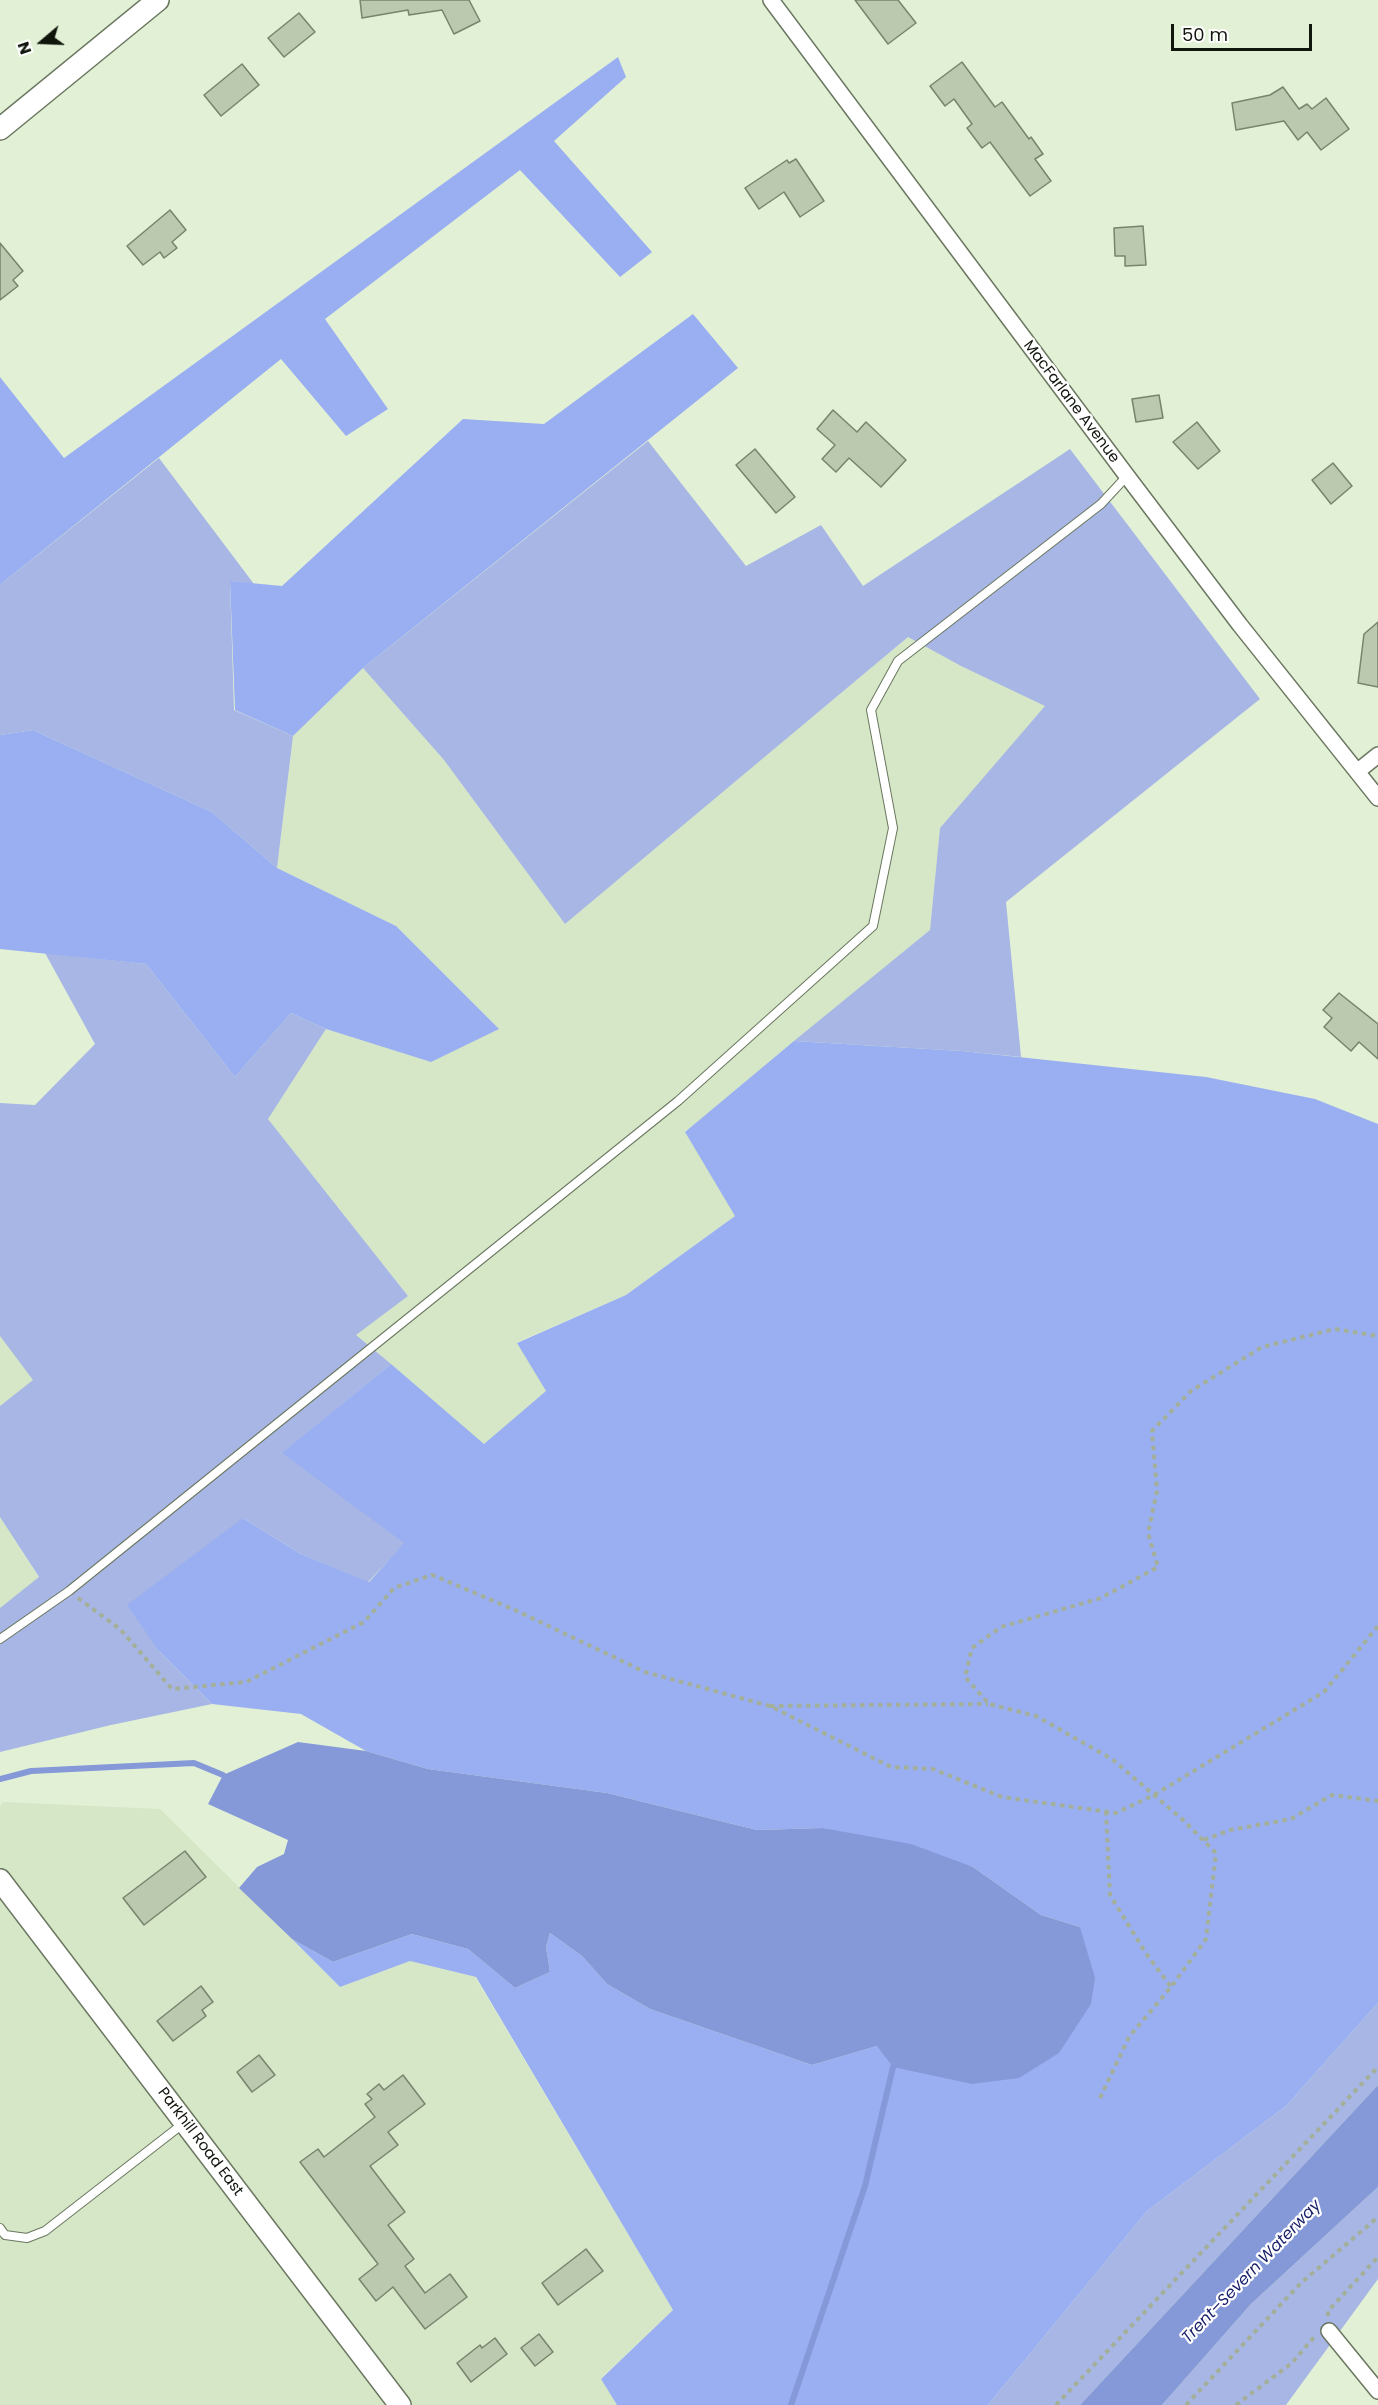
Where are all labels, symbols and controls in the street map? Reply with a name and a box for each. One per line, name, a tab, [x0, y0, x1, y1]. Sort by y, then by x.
north arrow	[12, 12, 72, 72]
scale bar	[1174, 12, 1315, 50]
text: 50 m	[1182, 22, 1228, 47]
text: N	[12, 39, 37, 57]
street label: MacFarlane Avenue	[1019, 337, 1123, 467]
street label: Parkhill Road East	[153, 2084, 247, 2200]
water label: Trent–Severn Waterway	[1179, 2196, 1325, 2348]

